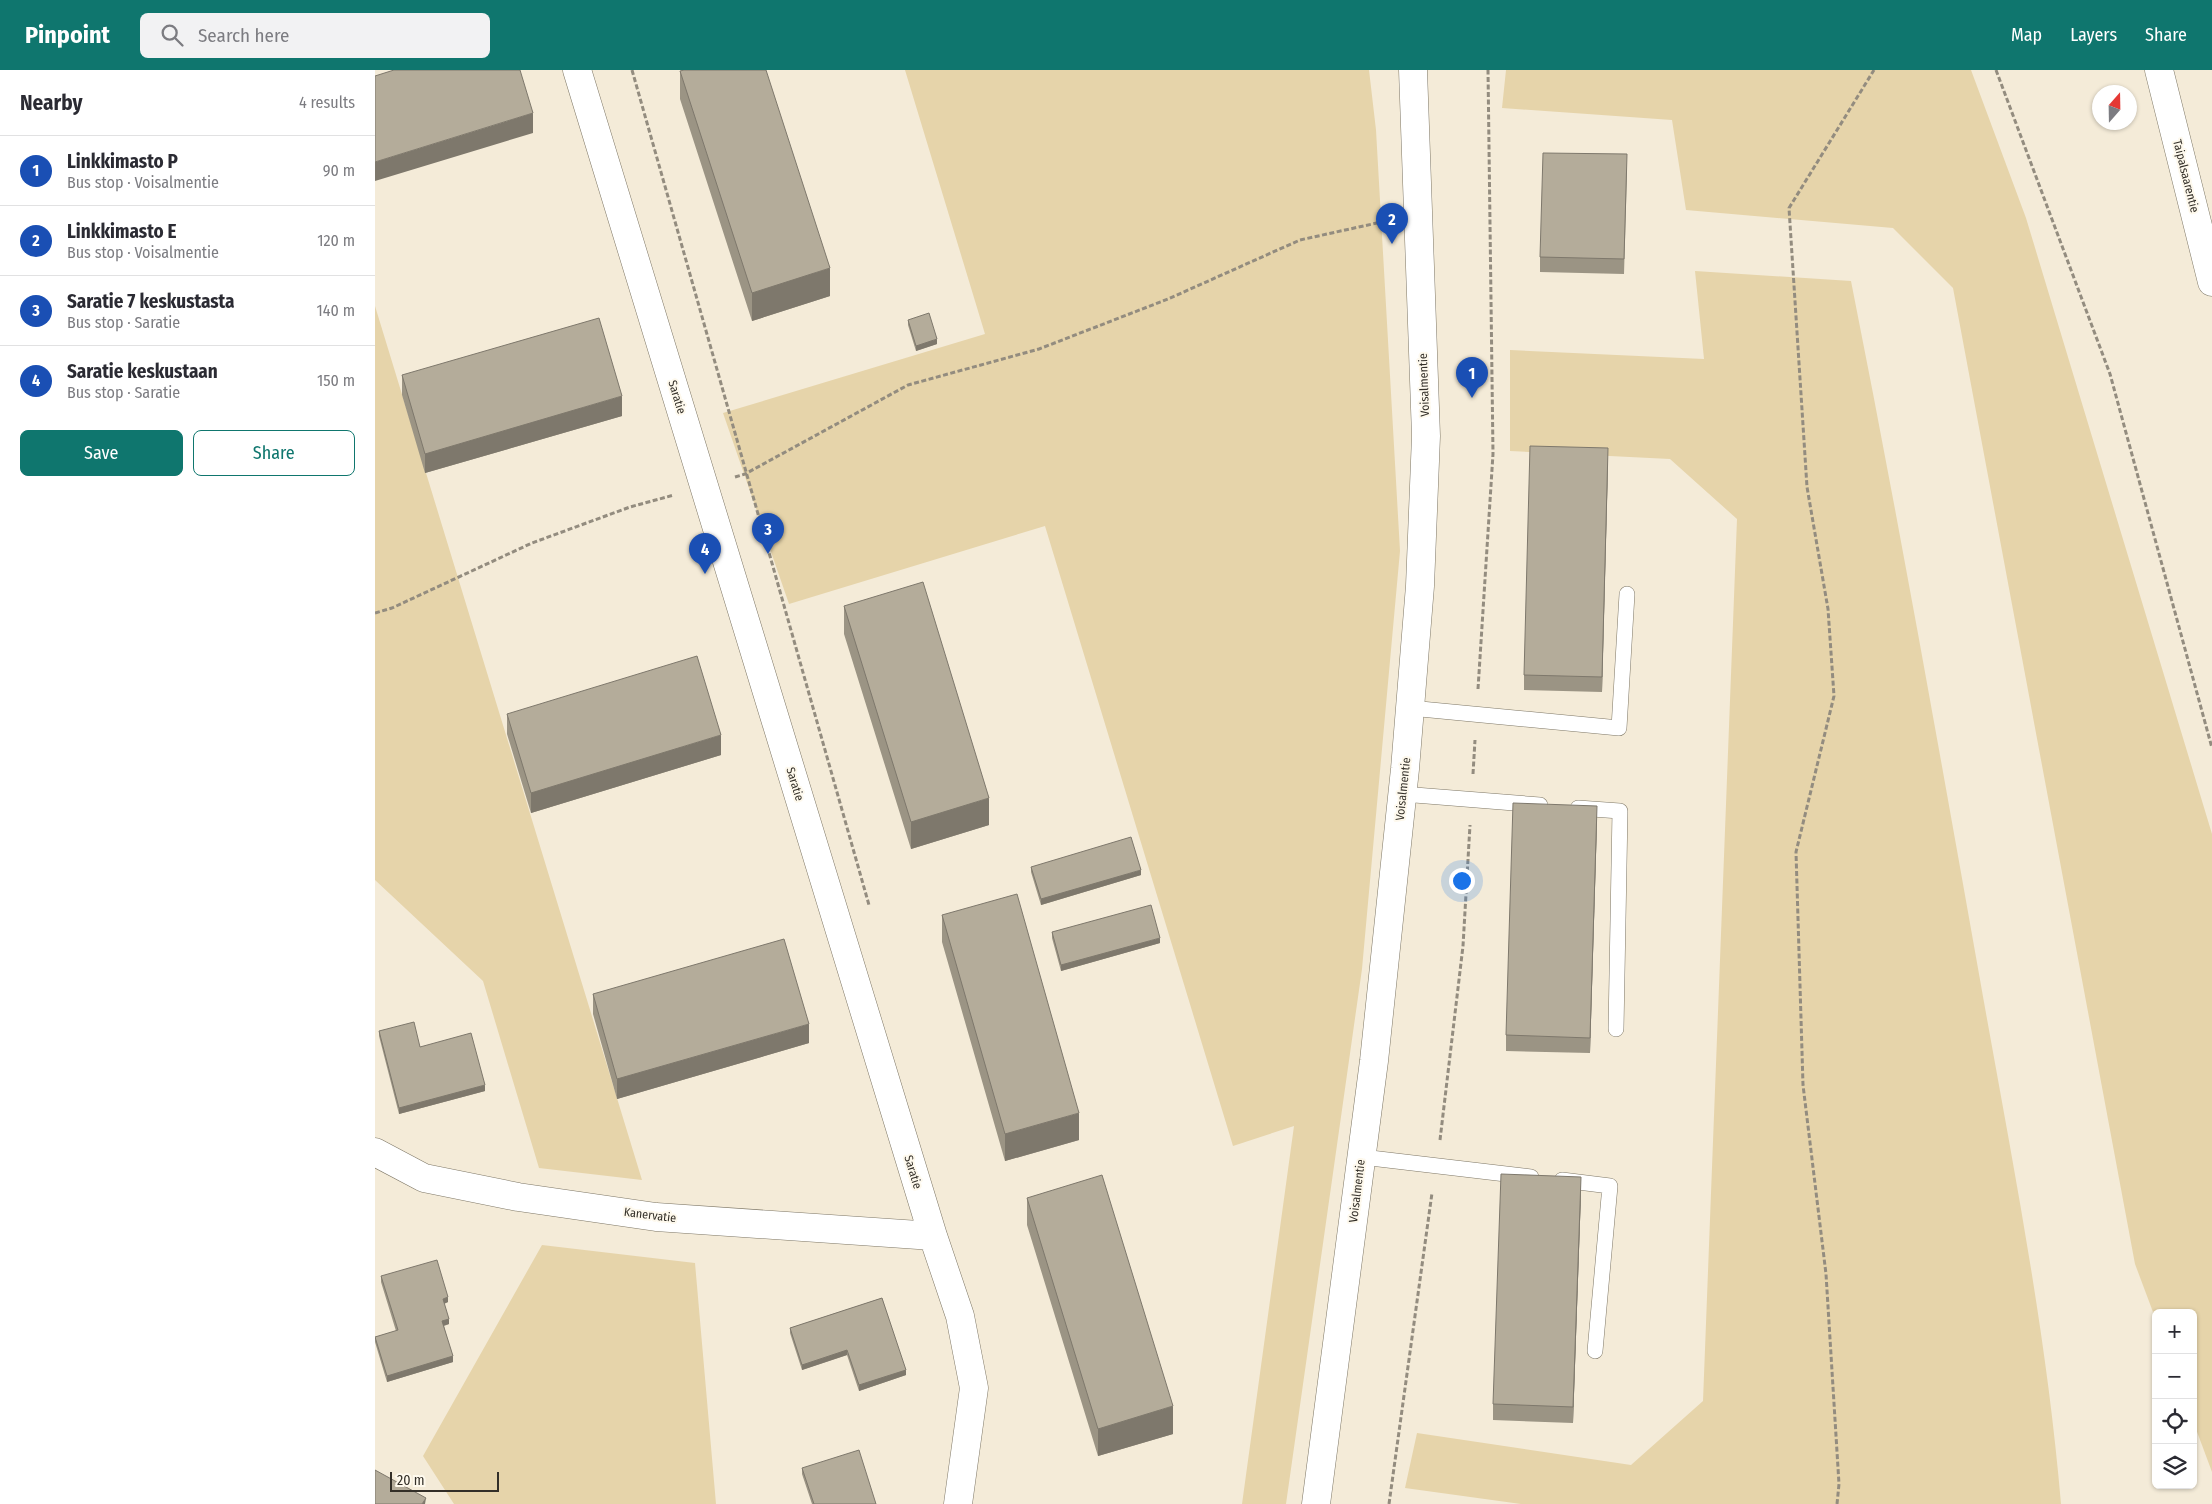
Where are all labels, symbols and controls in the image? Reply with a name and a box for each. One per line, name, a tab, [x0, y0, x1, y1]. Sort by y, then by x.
search box	[140, 13, 490, 58]
text: Pinpoint	[25, 21, 110, 49]
icon: search	[158, 21, 186, 49]
text: Search here	[198, 24, 289, 47]
text: Map	[2011, 24, 2042, 46]
text: Layers	[2070, 24, 2117, 46]
text: Share	[2145, 24, 2187, 46]
north arrow	[2092, 85, 2137, 130]
text: Nearby	[20, 90, 82, 116]
text: 4 results	[299, 93, 355, 112]
street label: Taipalsaarentie	[2170, 138, 2202, 214]
text: Linkkimasto P	[67, 150, 178, 173]
text: 1	[33, 161, 39, 180]
text: 90 m	[323, 161, 355, 180]
text: Bus stop · Voisalmentie	[67, 173, 219, 192]
pin: 2	[1376, 203, 1408, 244]
text: Linkkimasto E	[67, 220, 177, 243]
text: 2	[32, 231, 40, 250]
text: 120 m	[317, 231, 355, 250]
text: Bus stop · Voisalmentie	[67, 243, 219, 262]
text: Saratie 7 keskustasta	[67, 290, 235, 313]
text: 3	[32, 301, 40, 320]
text: 140 m	[317, 301, 355, 320]
text: Bus stop · Saratie	[67, 313, 180, 332]
street label: Voisalmentie	[1416, 353, 1432, 417]
pin: 1	[1456, 357, 1488, 398]
text: Saratie keskustaan	[67, 360, 218, 383]
text: 4	[32, 371, 40, 390]
text: 150 m	[317, 371, 355, 390]
street label: Saratie	[665, 379, 689, 416]
text: Bus stop · Saratie	[67, 383, 180, 402]
button: Save	[20, 430, 183, 476]
button: Share	[193, 430, 355, 476]
pin: 3	[752, 513, 784, 554]
pin: 4	[689, 533, 721, 574]
street label: Voisalmentie	[1393, 757, 1413, 821]
street label: Saratie	[783, 766, 807, 803]
your location	[1449, 868, 1475, 894]
street label: Saratie	[901, 1154, 925, 1191]
street label: Voisalmentie	[1346, 1159, 1368, 1223]
street label: Kanervatie	[623, 1205, 677, 1225]
map controls	[2152, 1309, 2197, 1489]
button: +	[2152, 1309, 2197, 1354]
button: −	[2152, 1354, 2197, 1399]
button: locate	[2152, 1399, 2197, 1444]
button: layers	[2152, 1444, 2197, 1489]
scale bar	[390, 1469, 499, 1492]
text: 20 m	[397, 1472, 425, 1489]

